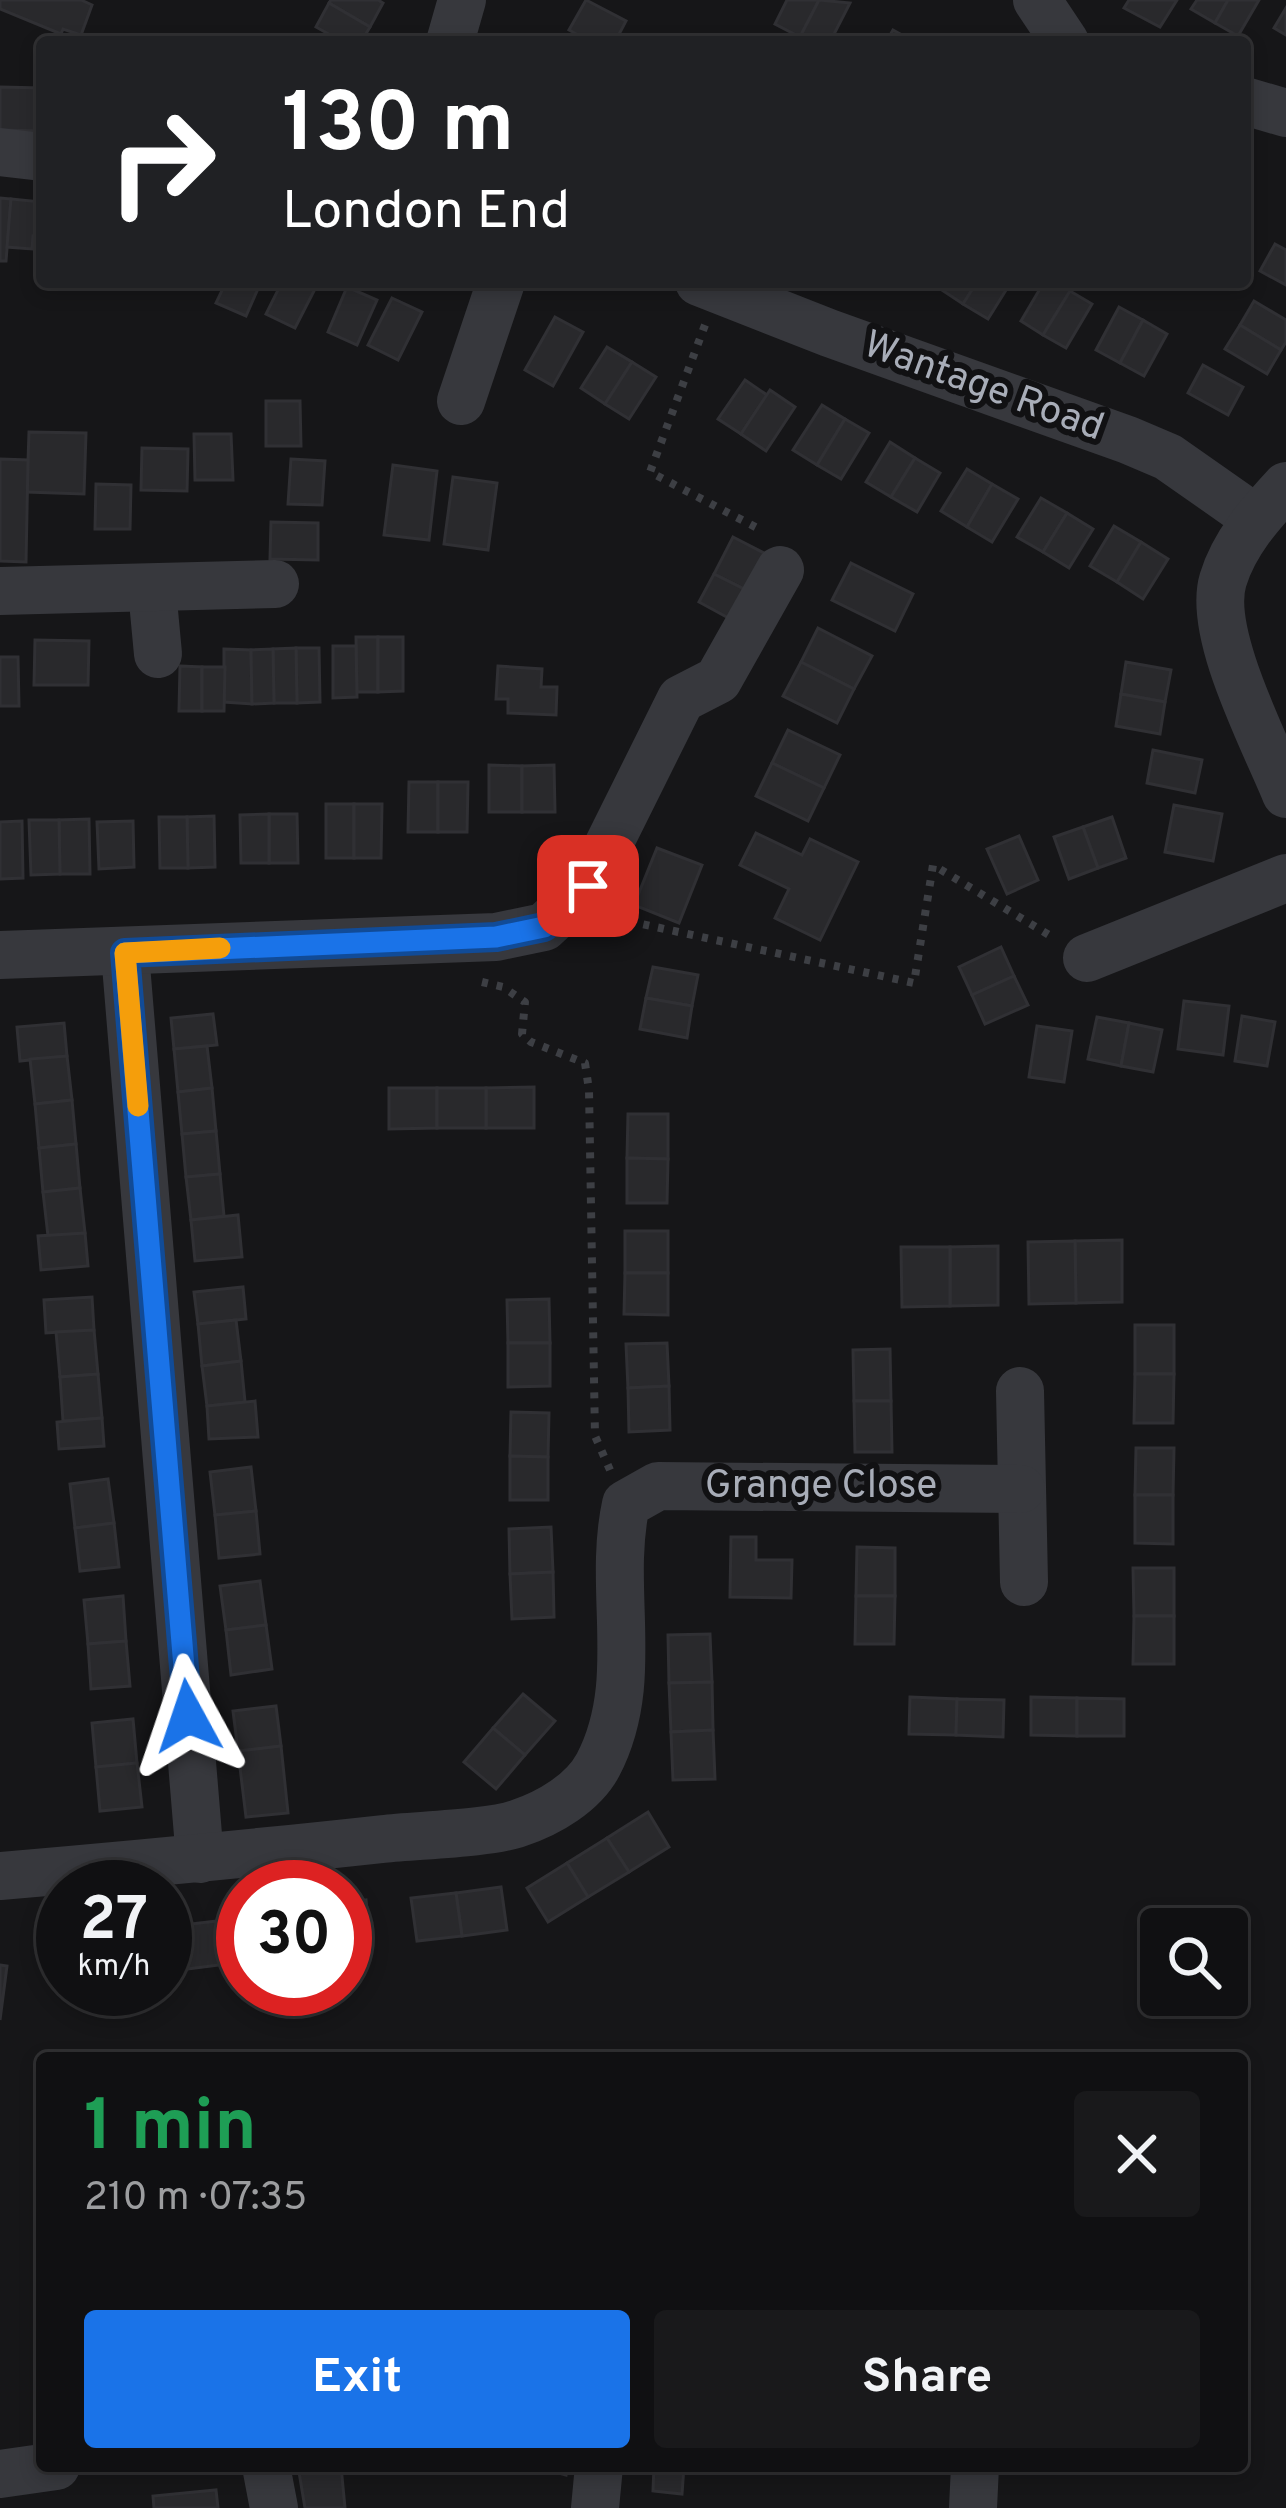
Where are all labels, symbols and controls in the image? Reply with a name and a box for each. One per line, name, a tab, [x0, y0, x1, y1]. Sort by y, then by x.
text: 130 m	[282, 75, 514, 181]
icon: right	[84, 84, 240, 240]
text: London End	[282, 179, 570, 248]
street label: Wantage Road	[856, 322, 1110, 454]
pin	[537, 835, 639, 937]
icon: arrive	[555, 853, 621, 919]
street label: Grange Close	[705, 1463, 937, 1512]
position arrow	[125, 1653, 251, 1779]
speed limit sign: 30	[216, 1860, 372, 2016]
text: 27	[80, 1885, 148, 1961]
map controls	[1140, 1908, 1248, 2016]
button: search	[1140, 1908, 1248, 2016]
text: km/h	[78, 1949, 150, 1986]
text: 1 min	[84, 2084, 257, 2176]
button: close	[1074, 2091, 1200, 2217]
text: 210 m · 07:35	[84, 2175, 307, 2224]
button: Exit	[84, 2310, 630, 2448]
button: Share	[654, 2310, 1200, 2448]

